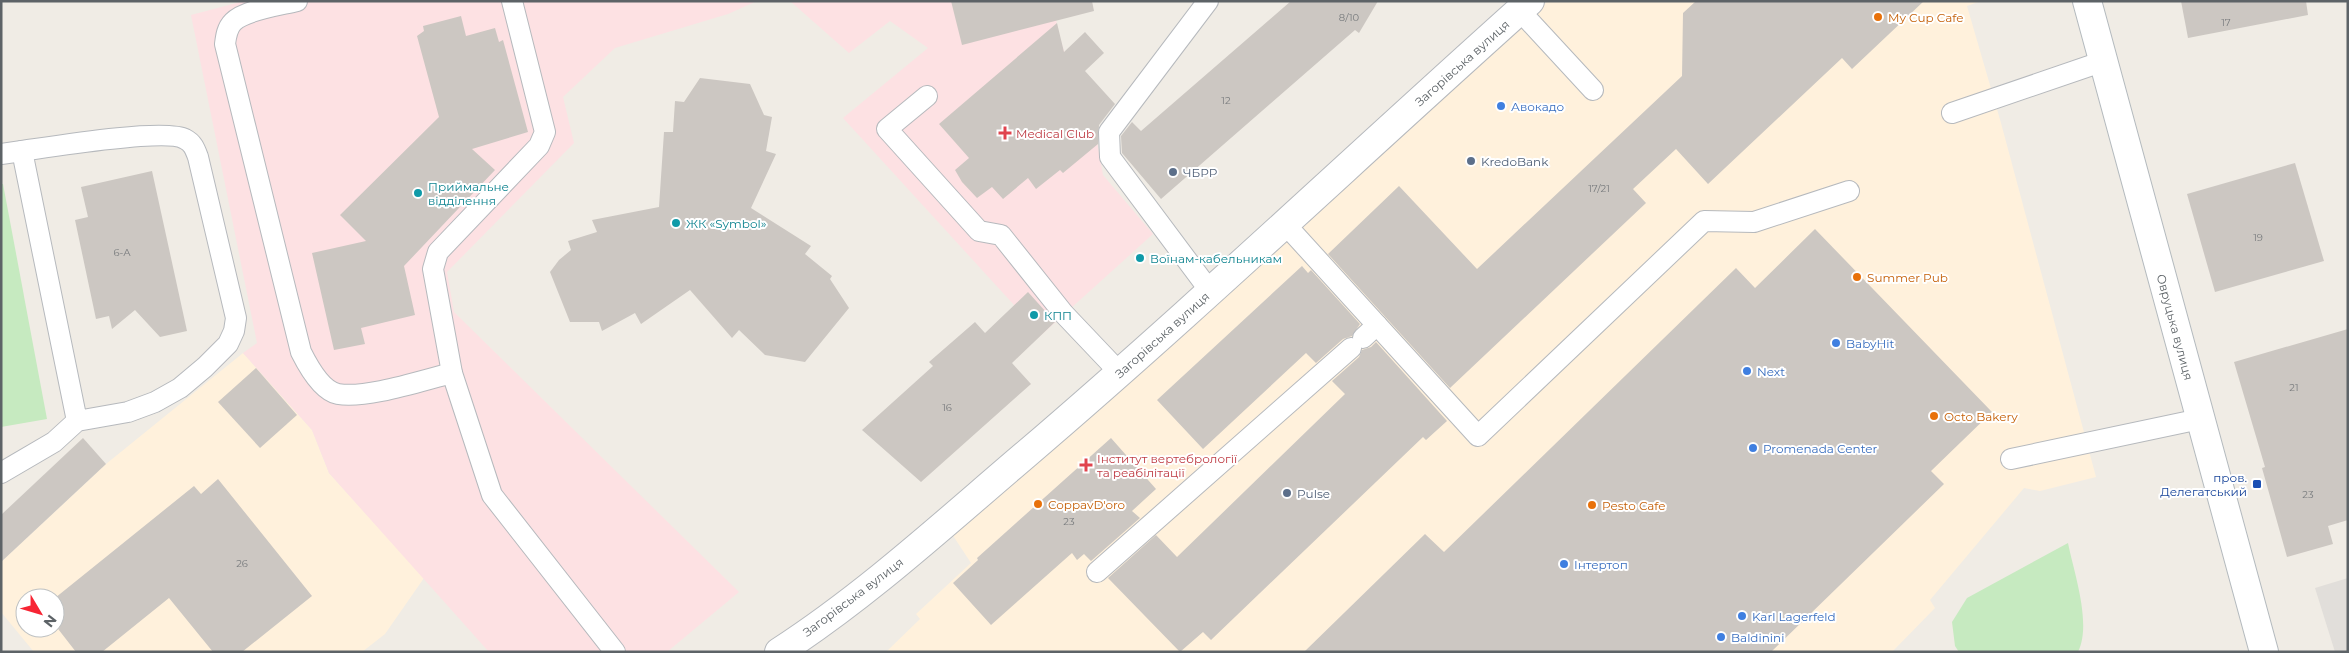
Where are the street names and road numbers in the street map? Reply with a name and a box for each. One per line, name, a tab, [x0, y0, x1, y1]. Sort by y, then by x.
street label: Загорівська вулиця	[1412, 17, 1512, 109]
street label: Овруцька вулиця	[2154, 272, 2196, 382]
street label: Загорівська вулиця	[1112, 289, 1212, 381]
street label: Загорівська вулиця	[800, 554, 906, 640]

